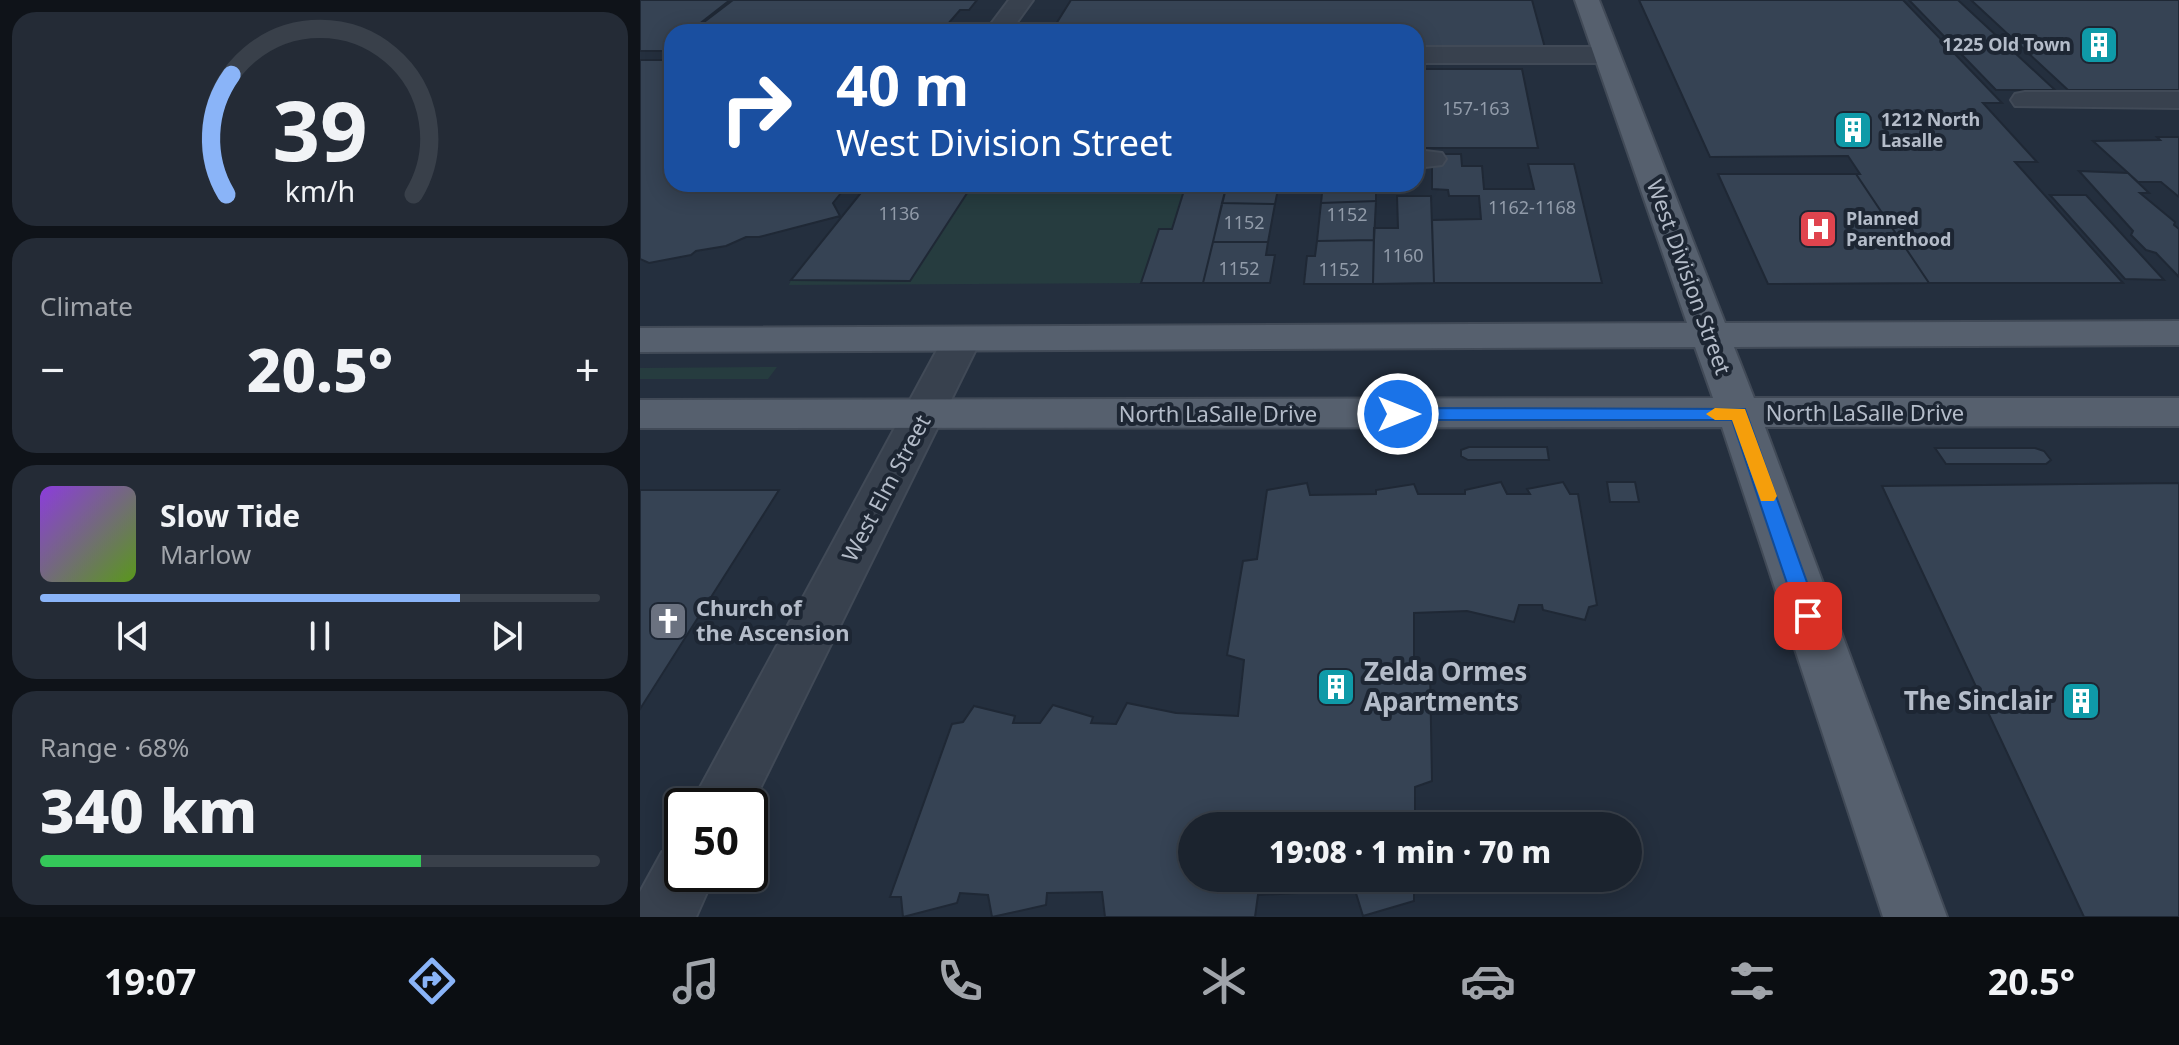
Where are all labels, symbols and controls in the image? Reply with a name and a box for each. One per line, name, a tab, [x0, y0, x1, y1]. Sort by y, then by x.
building icon: 1225 Old Town	[2078, 24, 2120, 66]
place label: 1225 Old Town	[1942, 32, 2071, 56]
text: 40 m	[836, 46, 969, 122]
icon: right	[704, 56, 808, 160]
text: 39	[272, 72, 368, 185]
house number: 157-163	[1442, 96, 1510, 120]
place label: 1212 North Lasalle	[1881, 107, 1980, 152]
building icon: 1212 North Lasalle	[1832, 109, 1874, 151]
text: West Division Street	[836, 118, 1172, 167]
text: km/h	[285, 171, 355, 210]
street label: West Division Street	[1641, 175, 1739, 378]
house number: 1162-1168	[1488, 195, 1576, 219]
house number: 1136	[878, 201, 920, 225]
house number: 1152	[1326, 202, 1368, 226]
place label: Planned Parenthood	[1846, 206, 1951, 251]
hospital icon: Planned Parenthood	[1797, 208, 1839, 250]
house number: 1152	[1223, 210, 1265, 234]
house number: 1160	[1382, 243, 1424, 267]
house number: 1152	[1218, 256, 1260, 280]
house number: 1152	[1318, 257, 1360, 281]
text: Climate	[40, 288, 133, 324]
text: 20.5°	[247, 328, 393, 410]
text: −	[40, 339, 65, 399]
text: +	[575, 339, 600, 399]
position arrow	[1356, 372, 1440, 456]
street label: North LaSalle Drive	[1766, 397, 1964, 427]
street label: North LaSalle Drive	[1119, 398, 1317, 428]
street label: West Elm Street	[834, 409, 936, 566]
text: Slow Tide	[160, 495, 300, 536]
text: Marlow	[160, 536, 251, 572]
pin	[1774, 582, 1842, 650]
place label: Church of the Ascension	[696, 592, 849, 647]
icon: arrive	[1786, 594, 1830, 638]
church icon: Church of the Ascension	[647, 600, 689, 642]
icon: previous	[111, 614, 155, 658]
icon: pause	[298, 614, 342, 658]
icon: next	[485, 614, 529, 658]
place label: Zelda Ormes Apartments	[1364, 653, 1527, 719]
building icon: Zelda Ormes Apartments	[1315, 666, 1357, 708]
building icon: The Sinclair	[2060, 680, 2102, 722]
place label: The Sinclair	[1904, 682, 2053, 718]
text: Range · 68%	[40, 729, 189, 765]
text: 340 km	[40, 769, 257, 851]
speed limit sign: 50	[664, 788, 768, 892]
text: 19:08 · 1 min · 70 m	[1269, 831, 1551, 872]
icon: directions	[404, 953, 460, 1009]
icon: music	[668, 953, 724, 1009]
icon: phone	[932, 953, 988, 1009]
icon: climate	[1196, 953, 1252, 1009]
icon: car	[1460, 953, 1516, 1009]
icon: filters	[1724, 953, 1780, 1009]
text: 19:07	[104, 957, 196, 1006]
text: 20.5°	[1988, 957, 2075, 1006]

